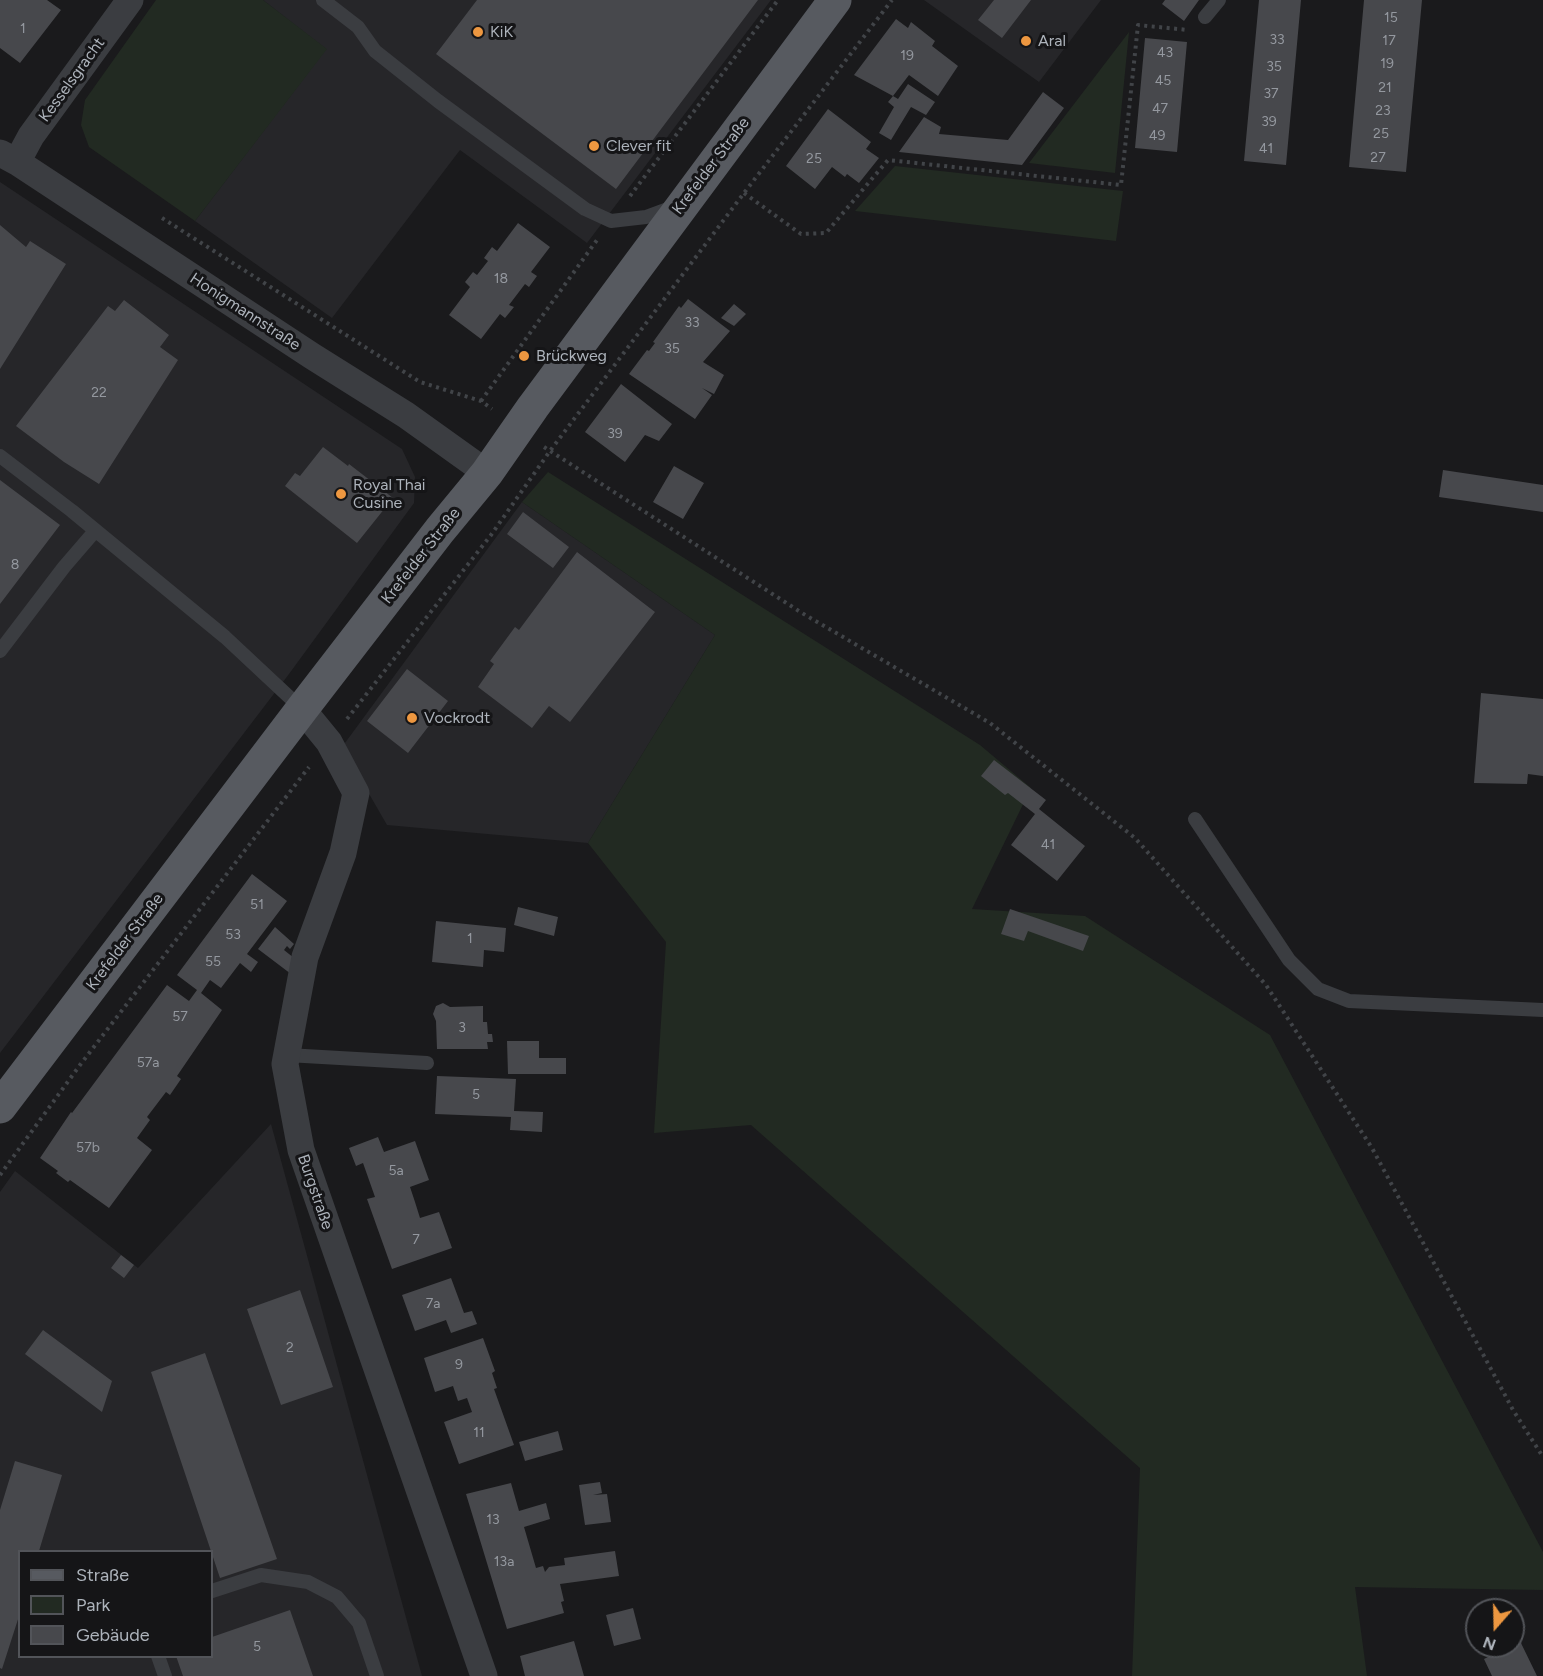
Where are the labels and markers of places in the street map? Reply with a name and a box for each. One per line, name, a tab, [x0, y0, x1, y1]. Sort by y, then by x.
place label: KiK	[490, 22, 513, 42]
marker: KiK	[471, 25, 485, 39]
place label: Aral	[1038, 31, 1066, 51]
marker: Aral	[1019, 34, 1033, 48]
place label: Clever fit	[606, 136, 671, 156]
marker: Clever fit	[587, 139, 601, 153]
place label: Brückweg	[536, 346, 607, 366]
marker: Brückweg	[517, 349, 531, 363]
place label: Royal Thai Cusine	[353, 475, 426, 513]
marker: Royal Thai Cusine	[334, 487, 348, 501]
place label: Vockrodt	[424, 708, 490, 728]
marker: Vockrodt	[405, 711, 419, 725]

